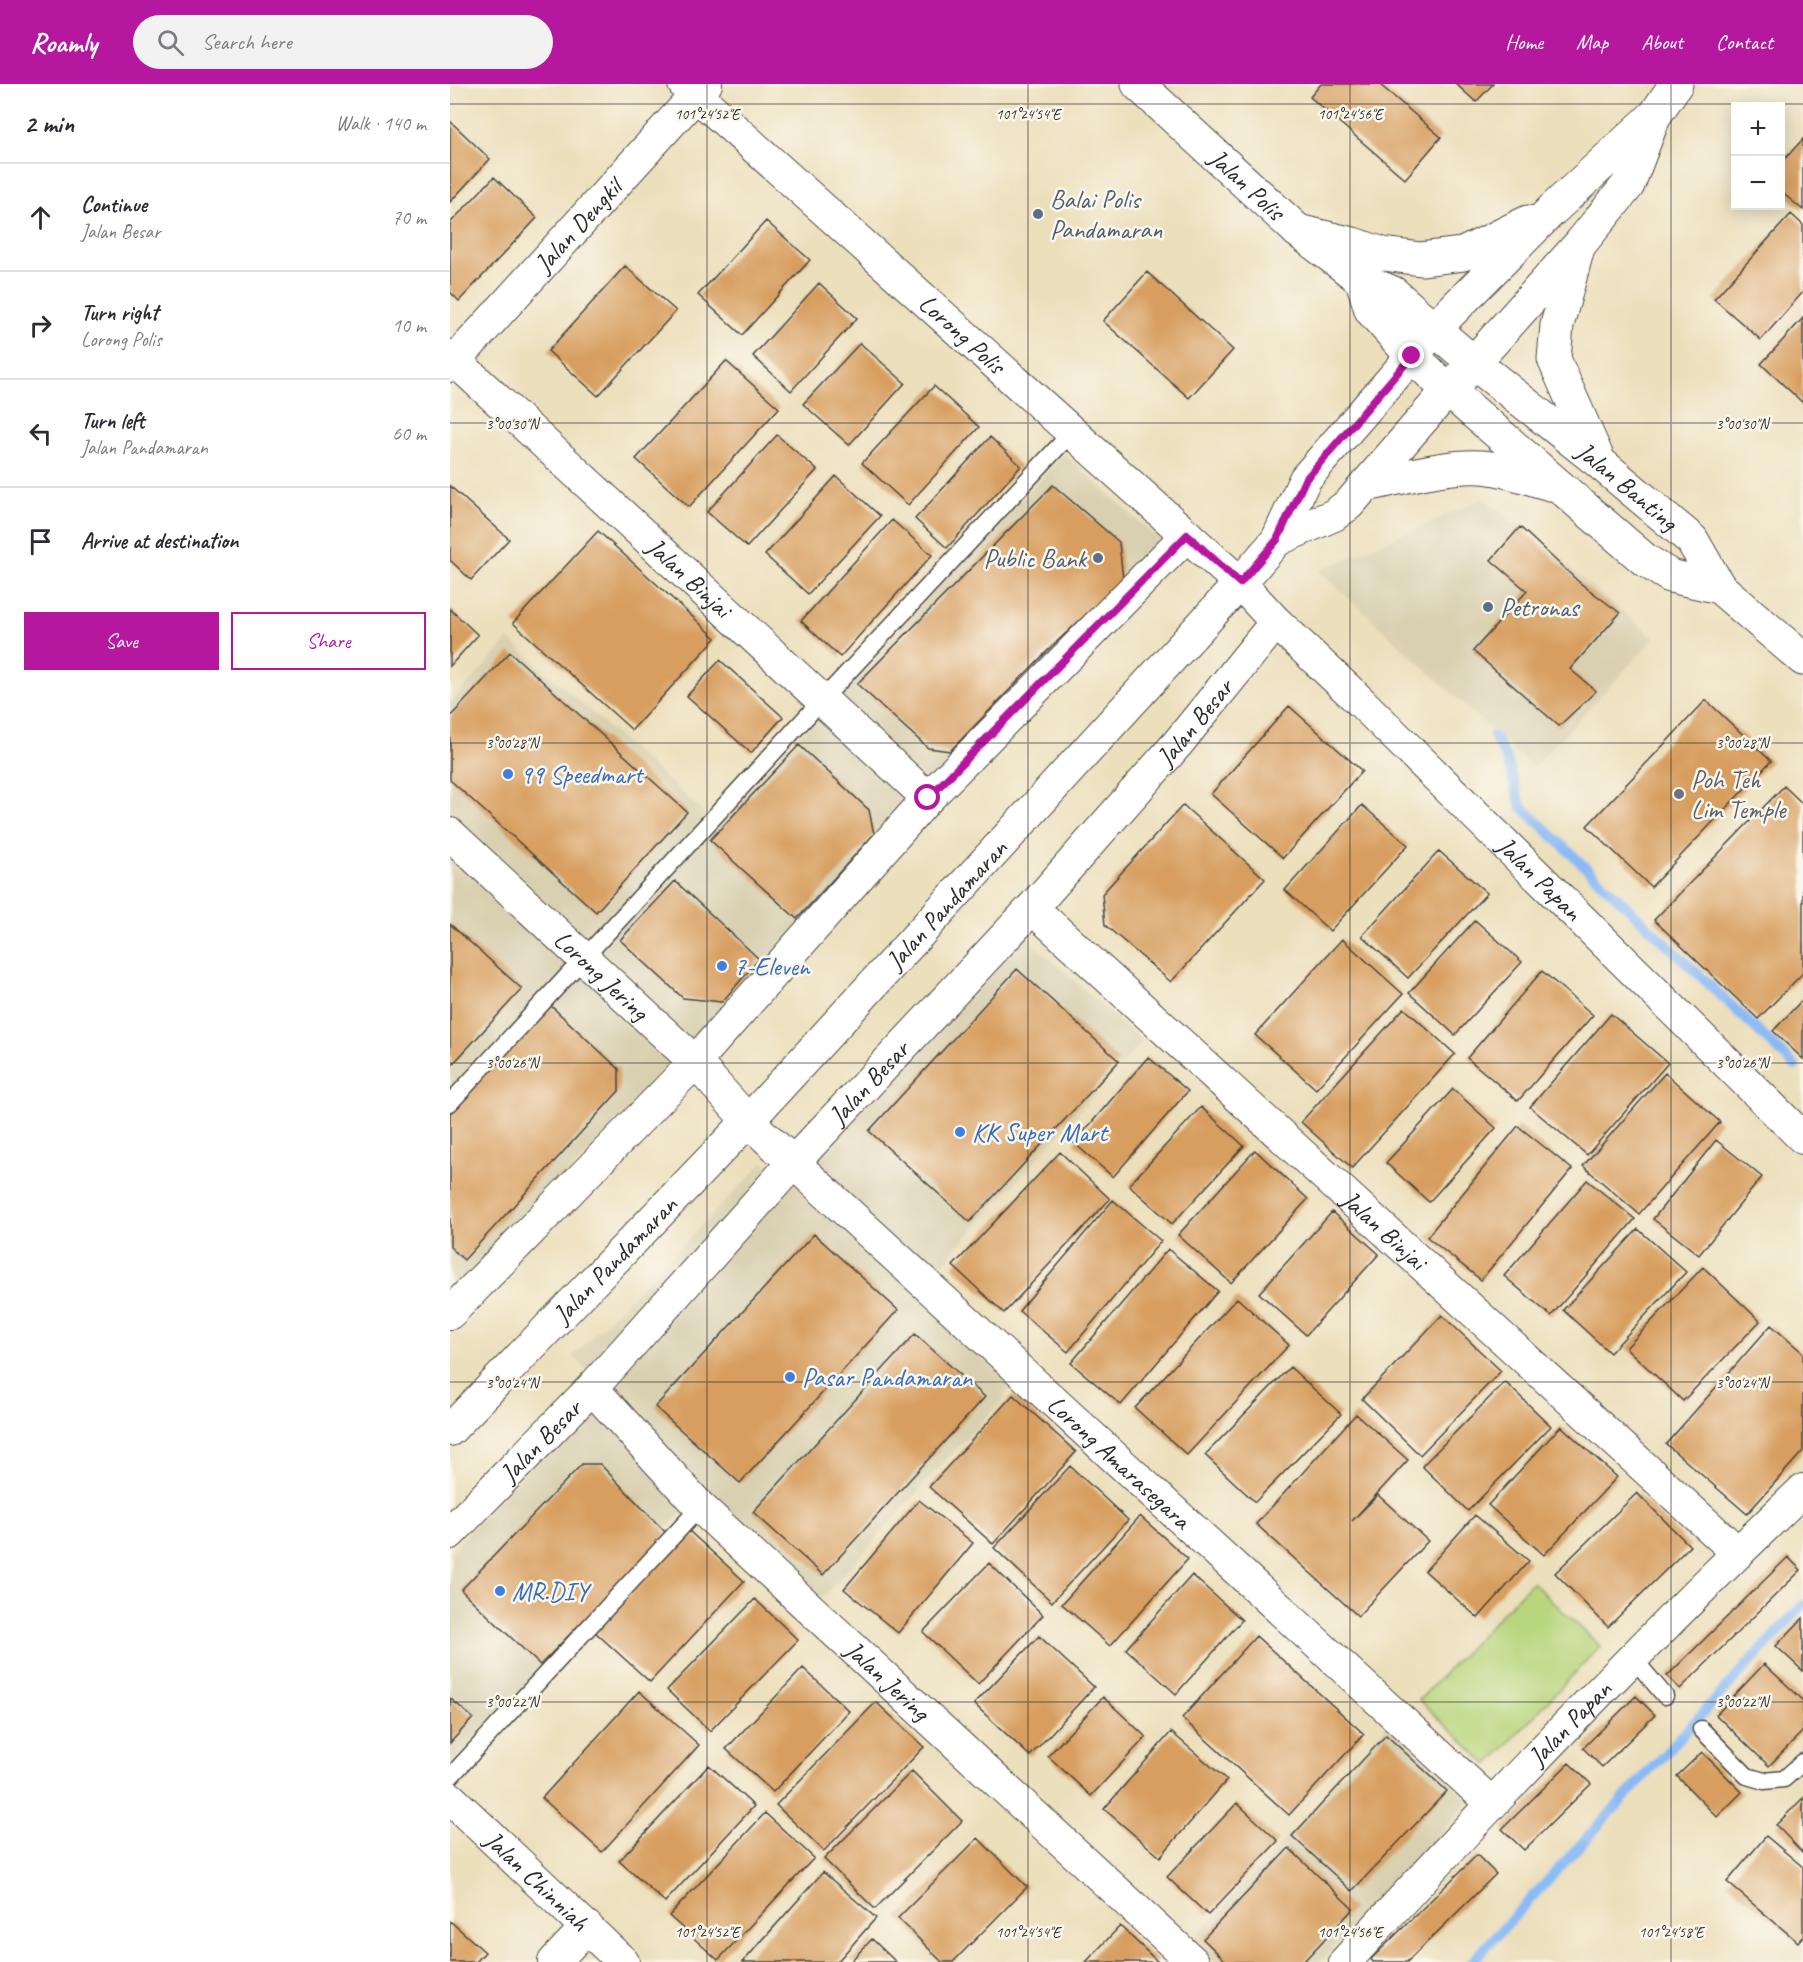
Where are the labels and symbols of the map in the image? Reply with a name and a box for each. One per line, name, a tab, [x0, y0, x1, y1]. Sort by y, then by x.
text: 101°24'52"E	[675, 105, 741, 124]
text: 101°24'54"E	[996, 105, 1062, 124]
text: 101°24'56"E	[1318, 105, 1384, 124]
street label: Jalan Polis	[1201, 140, 1293, 229]
street label: Jalan Dengkil	[525, 168, 632, 281]
place label: Balai Polis Pandamaran	[1050, 183, 1163, 246]
marker: Balai Polis Pandamaran	[1031, 207, 1045, 221]
street label: Lorong Polis	[912, 287, 1014, 382]
route end	[1398, 342, 1424, 368]
text: 3°00'30"N	[486, 415, 541, 434]
text: 3°00'30"N	[1716, 415, 1771, 434]
street label: Jalan Banting	[1568, 433, 1686, 539]
street label: Jalan Binjai	[639, 529, 741, 627]
place label: Public Bank	[983, 542, 1088, 575]
marker: Public Bank	[1091, 551, 1105, 565]
place label: Petronas	[1500, 591, 1580, 624]
marker: Petronas	[1481, 600, 1495, 614]
street label: Jalan Besar	[1148, 670, 1242, 774]
text: 3°00'28"N	[486, 734, 541, 753]
text: 3°00'28"N	[1716, 734, 1771, 753]
place label: 99 Speedmart	[520, 758, 645, 791]
place label: Poh Teh Lim Temple	[1691, 763, 1787, 826]
marker: 99 Speedmart	[501, 767, 515, 781]
route start	[914, 784, 940, 810]
marker: Poh Teh Lim Temple	[1672, 787, 1686, 801]
street label: Jalan Papan	[1489, 828, 1590, 928]
street label: Jalan Pandamaran	[877, 831, 1015, 978]
street label: Lorong Jering	[547, 923, 657, 1028]
place label: 7-Eleven	[734, 950, 811, 983]
marker: 7-Eleven	[715, 959, 729, 973]
street label: Jalan Besar	[820, 1032, 918, 1133]
text: 3°00'26"N	[486, 1054, 541, 1073]
text: 3°00'26"N	[1716, 1054, 1771, 1073]
place label: KK Super Mart	[972, 1116, 1109, 1149]
marker: KK Super Mart	[953, 1125, 967, 1139]
street label: Jalan Binjai	[1333, 1181, 1436, 1279]
street label: Jalan Pandamaran	[544, 1188, 685, 1332]
place label: Pasar Pandamaran	[802, 1361, 974, 1394]
marker: Pasar Pandamaran	[783, 1370, 797, 1384]
text: 3°00'24"N	[486, 1374, 541, 1393]
text: 3°00'24"N	[1716, 1374, 1771, 1393]
street label: Lorong Amarasegara	[1041, 1388, 1199, 1537]
street label: Jalan Besar	[491, 1391, 590, 1491]
place label: MR.DIY	[512, 1575, 592, 1608]
marker: MR.DIY	[493, 1584, 507, 1598]
street label: Jalan Jering	[837, 1632, 938, 1729]
street label: Jalan Papan	[1519, 1672, 1619, 1774]
text: 3°00'22"N	[486, 1693, 541, 1712]
text: 3°00'22"N	[1716, 1693, 1771, 1712]
street label: Jalan Chinniah	[476, 1822, 597, 1939]
text: 101°24'52"E	[675, 1923, 741, 1942]
text: 101°24'54"E	[996, 1923, 1062, 1942]
text: 101°24'56"E	[1318, 1923, 1384, 1942]
text: 101°24'58"E	[1639, 1923, 1705, 1942]

